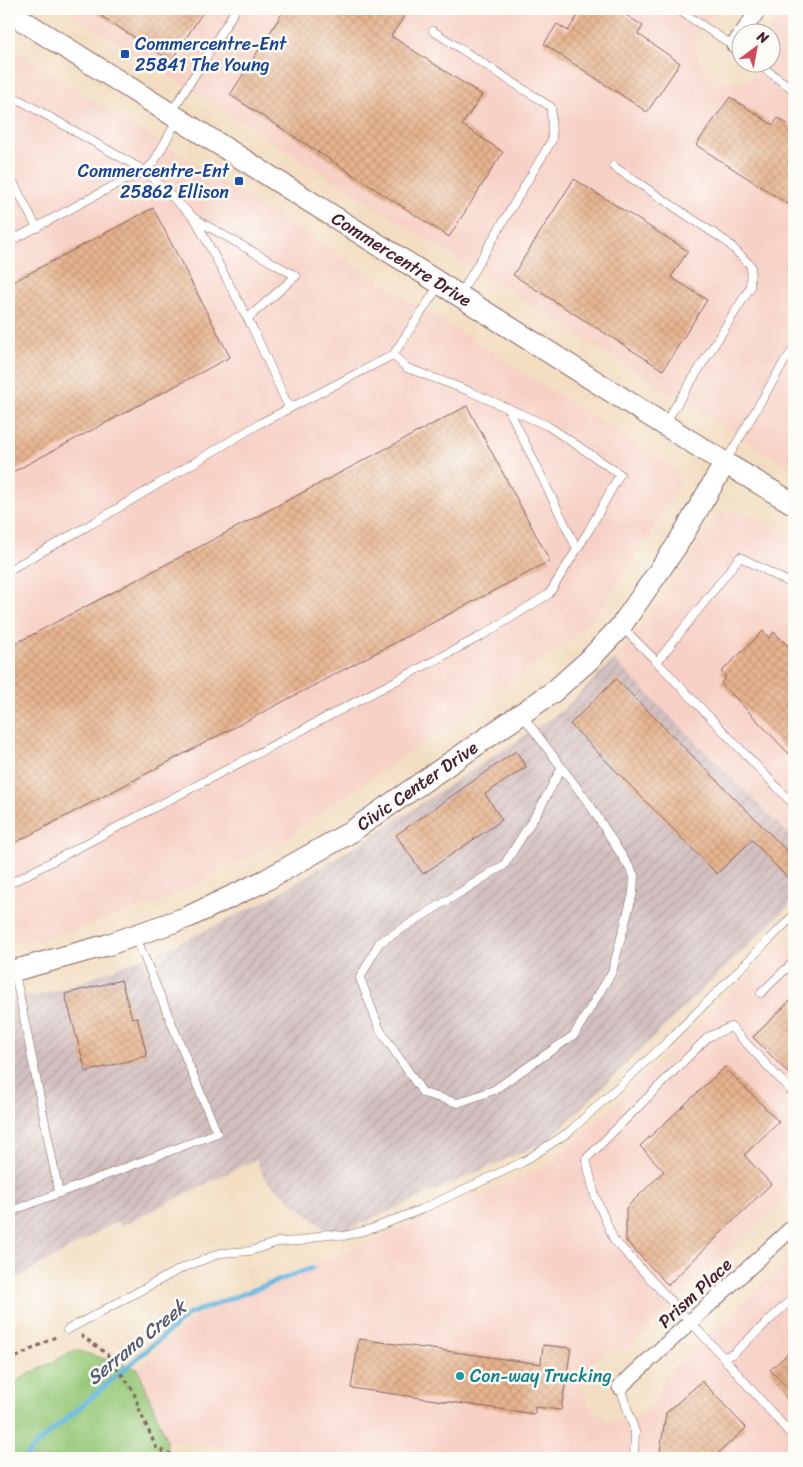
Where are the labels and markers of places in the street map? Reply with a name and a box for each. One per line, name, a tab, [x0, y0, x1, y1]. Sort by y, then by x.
place label: Commercentre-Ent 25841 The Young	[135, 28, 287, 81]
marker: Commercentre-Ent 25841 The Young	[119, 48, 131, 60]
place label: Commercentre-Ent 25862 Ellison	[78, 155, 230, 208]
marker: Commercentre-Ent 25862 Ellison	[233, 175, 245, 187]
place label: Con-way Trucking	[470, 1360, 612, 1392]
marker: Con-way Trucking	[454, 1370, 466, 1382]

